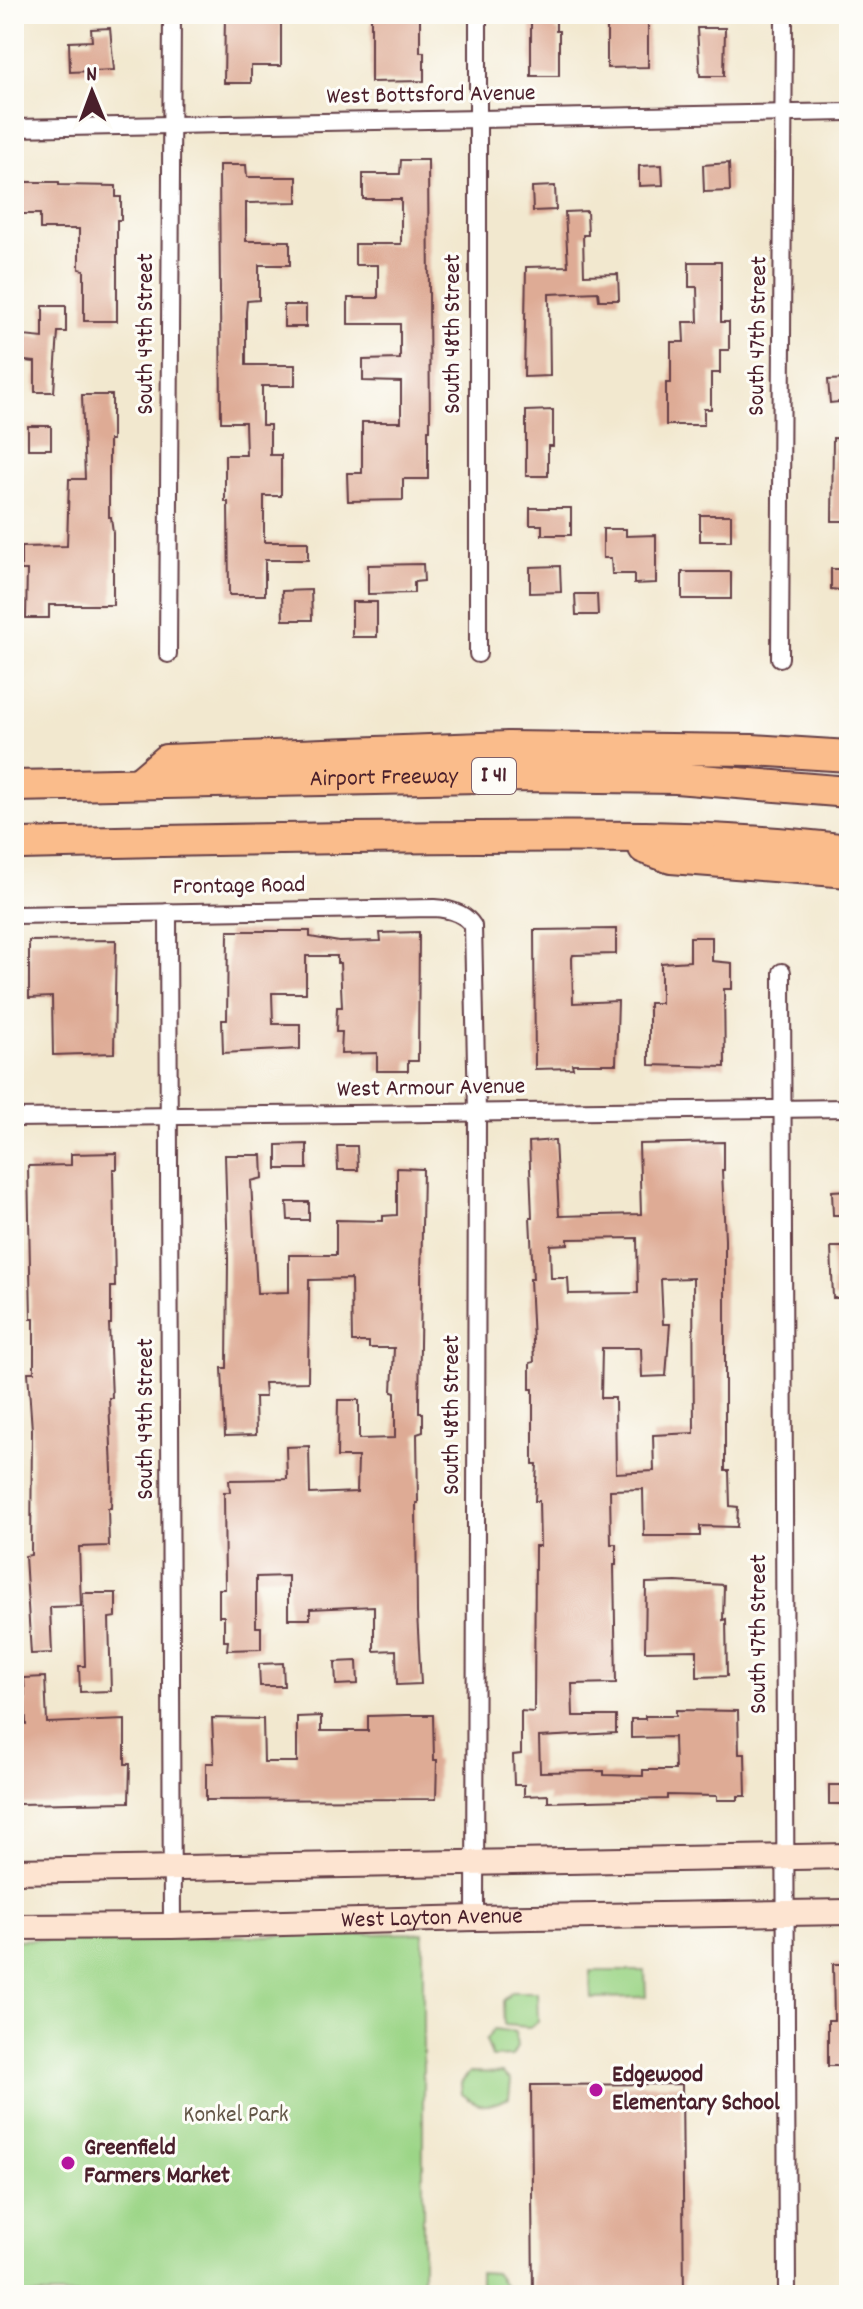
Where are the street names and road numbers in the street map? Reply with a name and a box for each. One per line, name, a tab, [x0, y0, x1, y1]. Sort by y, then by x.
street label: West Bottsford Avenue	[326, 77, 536, 115]
street label: South 49th Street	[130, 253, 164, 415]
street label: South 48th Street	[437, 254, 471, 414]
street label: South 47th Street	[741, 256, 777, 416]
road number: I 41	[472, 758, 516, 794]
street label: Airport Freeway	[309, 760, 460, 797]
street label: Frontage Road	[172, 869, 306, 905]
street label: West Armour Avenue	[337, 1070, 525, 1108]
street label: South 48th Street	[436, 1335, 470, 1495]
street label: South 49th Street	[130, 1338, 164, 1500]
street label: South 47th Street	[743, 1554, 777, 1714]
street label: West Layton Avenue	[341, 1900, 523, 1939]

